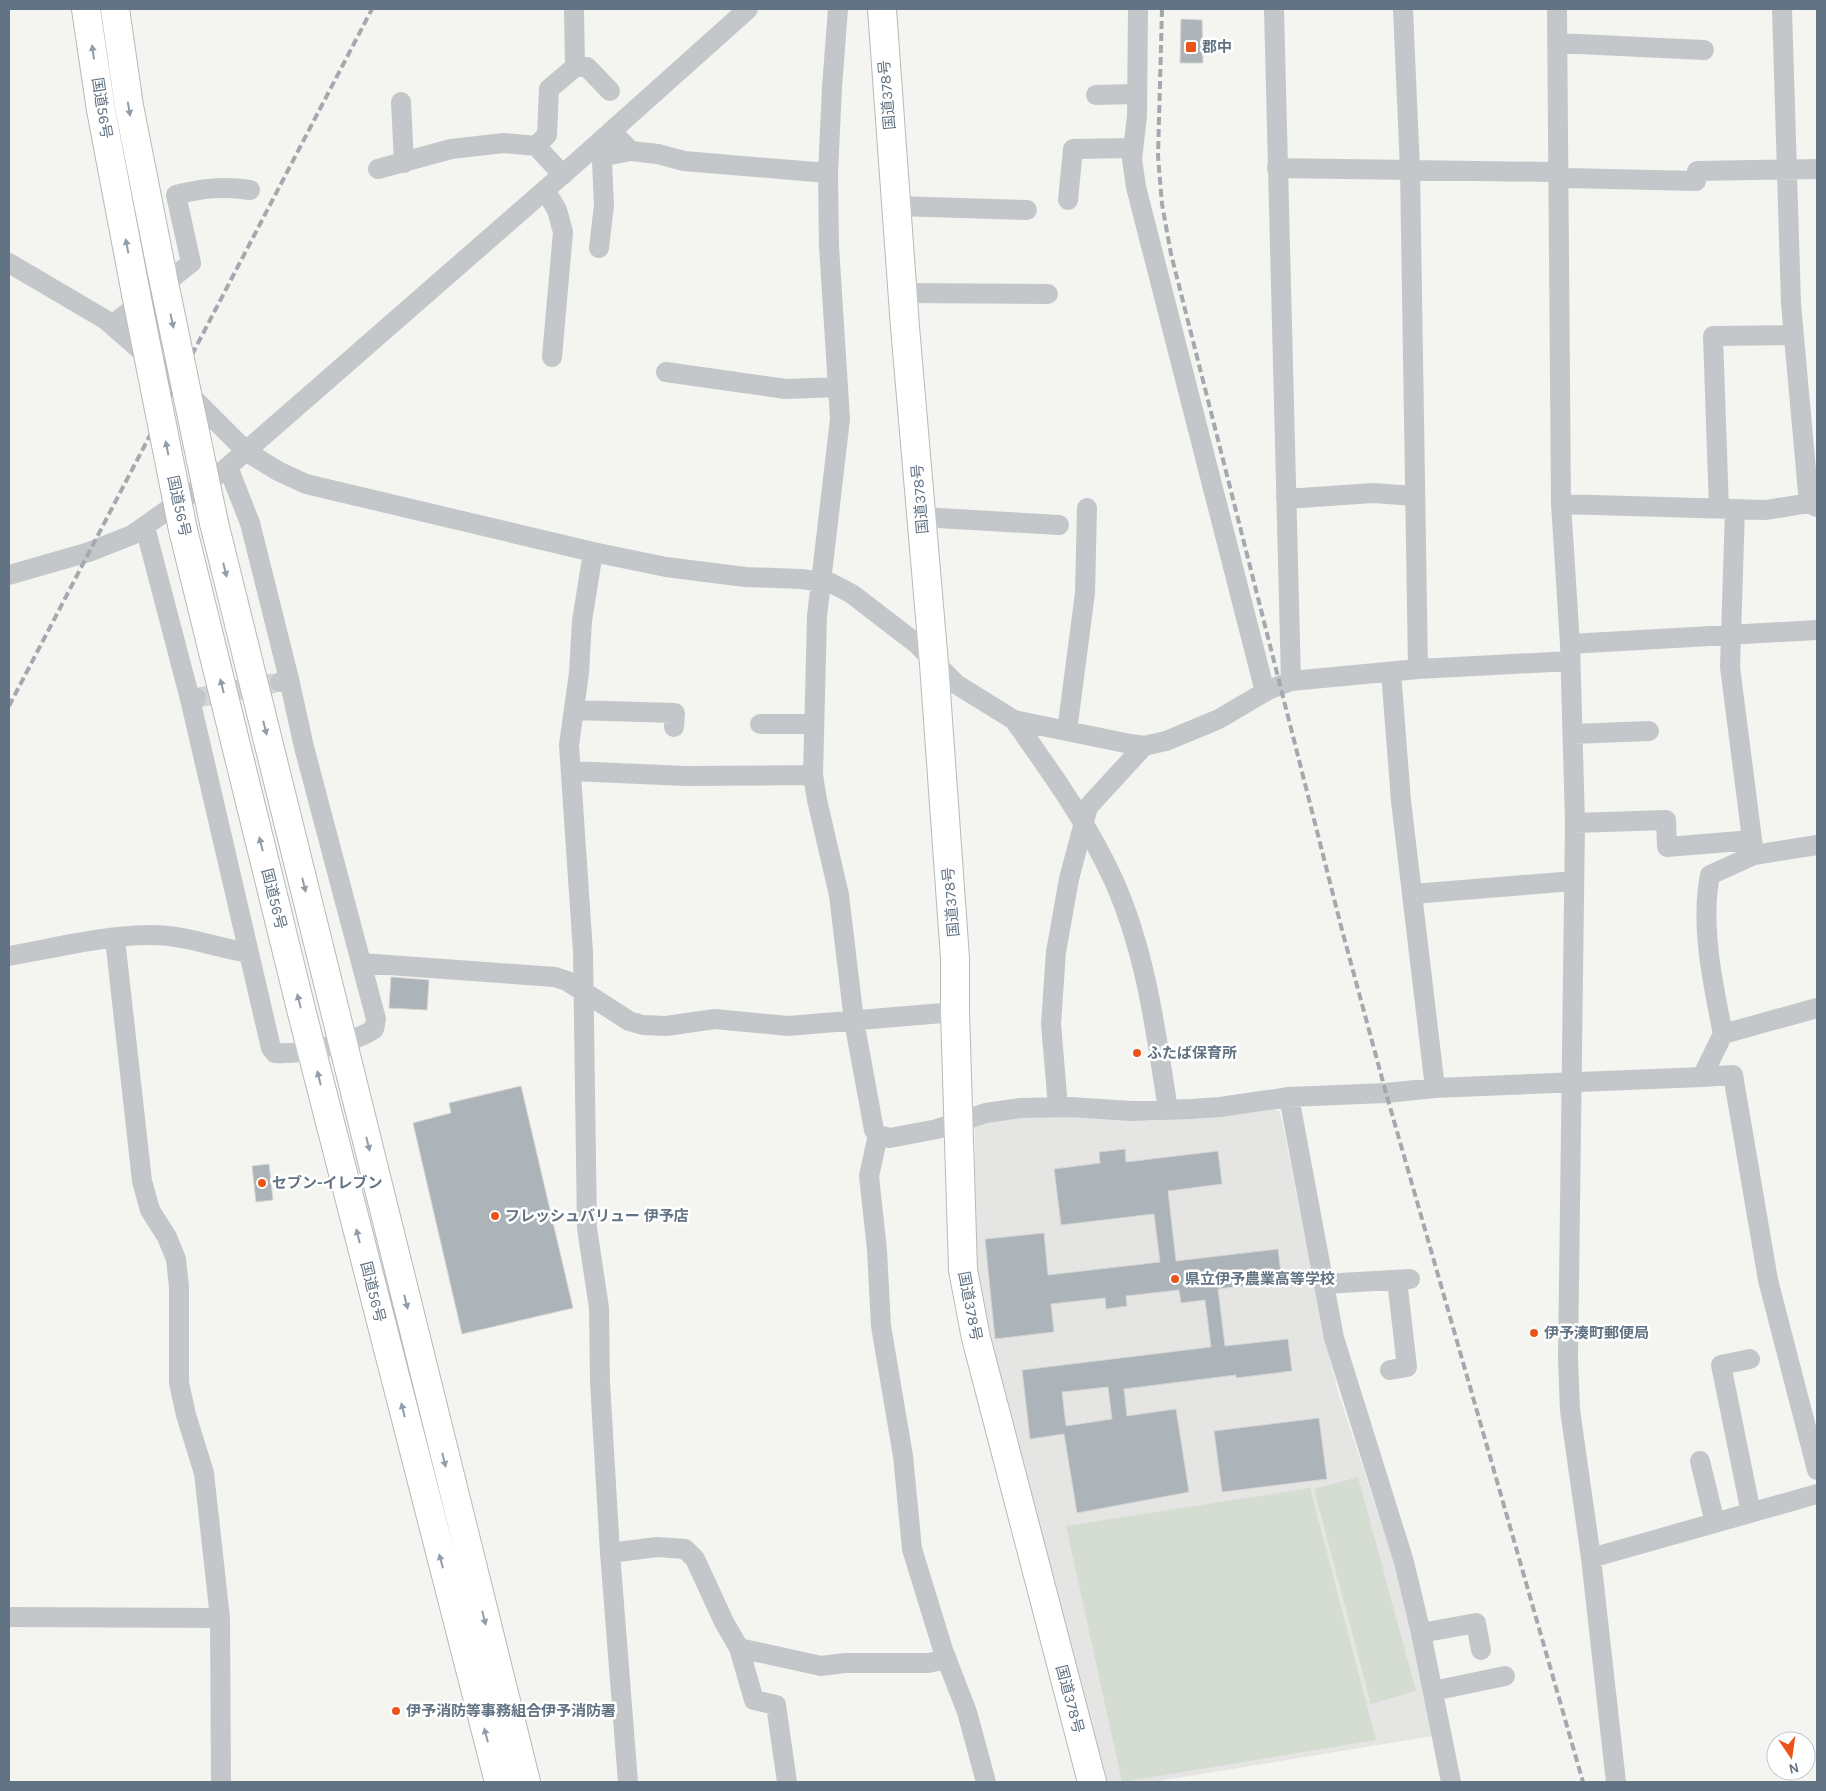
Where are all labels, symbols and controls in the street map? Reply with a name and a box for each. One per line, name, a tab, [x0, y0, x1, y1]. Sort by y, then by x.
place label: 郡中	[1202, 38, 1232, 56]
marker: 郡中	[1184, 40, 1198, 54]
one-way arrow	[88, 43, 96, 59]
street label: 国道378号	[875, 59, 899, 131]
street label: 国道56号	[88, 76, 116, 140]
one-way arrow	[126, 101, 134, 117]
one-way arrow	[123, 239, 131, 254]
one-way arrow	[168, 314, 176, 330]
one-way arrow	[163, 440, 171, 456]
street label: 国道378号	[908, 463, 932, 535]
street label: 国道56号	[164, 474, 194, 538]
one-way arrow	[222, 563, 230, 578]
one-way arrow	[218, 678, 226, 693]
one-way arrow	[261, 720, 269, 735]
one-way arrow	[256, 836, 264, 851]
street label: 国道378号	[939, 866, 963, 938]
street label: 国道56号	[258, 867, 290, 931]
one-way arrow	[300, 878, 308, 893]
one-way arrow	[295, 994, 303, 1009]
place label: ふたば保育所	[1147, 1044, 1237, 1062]
marker: ふたば保育所	[1131, 1047, 1143, 1059]
one-way arrow	[315, 1071, 323, 1086]
one-way arrow	[364, 1137, 372, 1152]
place label: セブン-イレブン	[272, 1174, 383, 1192]
marker: セブン-イレブン	[256, 1177, 268, 1189]
place label: フレッシュバリュー 伊予店	[505, 1207, 689, 1225]
marker: フレッシュバリュー 伊予店	[489, 1210, 501, 1222]
one-way arrow	[354, 1228, 362, 1243]
street label: 国道56号	[357, 1260, 389, 1324]
street label: 国道378号	[954, 1270, 986, 1342]
place label: 県立伊予農業高等学校	[1185, 1270, 1335, 1288]
marker: 県立伊予農業高等学校	[1169, 1273, 1181, 1285]
one-way arrow	[402, 1295, 410, 1310]
place label: 伊予湊町郵便局	[1544, 1324, 1649, 1342]
marker: 伊予湊町郵便局	[1528, 1327, 1540, 1339]
one-way arrow	[398, 1403, 406, 1418]
one-way arrow	[441, 1453, 449, 1468]
one-way arrow	[437, 1553, 445, 1568]
one-way arrow	[480, 1610, 488, 1625]
street label: 国道378号	[1052, 1663, 1088, 1735]
place label: 伊予消防等事務組合伊予消防署	[406, 1702, 616, 1720]
marker: 伊予消防等事務組合伊予消防署	[390, 1705, 402, 1717]
one-way arrow	[482, 1728, 490, 1743]
north arrow	[1766, 1731, 1816, 1781]
text: N	[1787, 1759, 1801, 1778]

